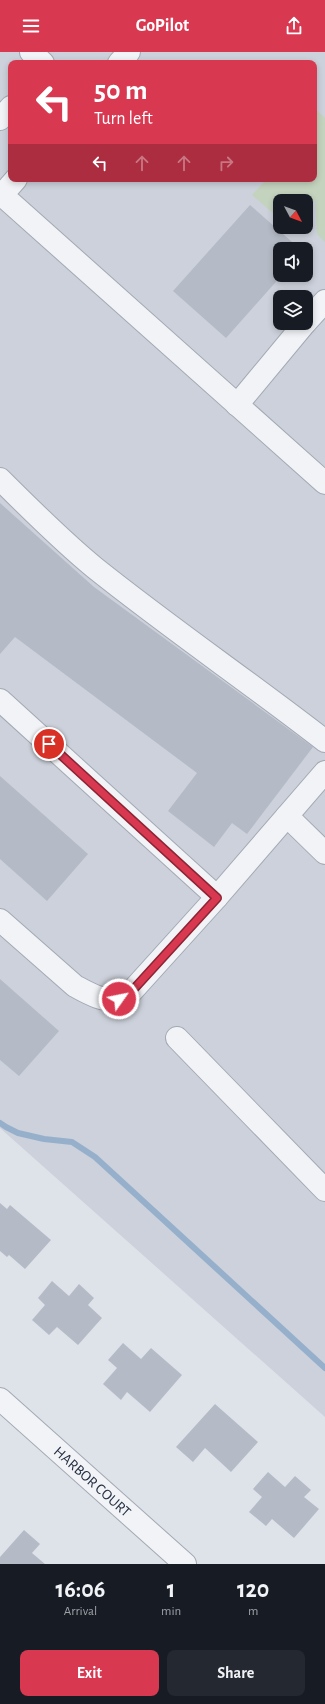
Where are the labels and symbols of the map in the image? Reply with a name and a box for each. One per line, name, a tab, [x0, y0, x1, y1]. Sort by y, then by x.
north arrow	[273, 194, 313, 234]
pin	[32, 727, 66, 761]
position arrow	[98, 978, 140, 1020]
street label: HARBOR COURT	[51, 1443, 134, 1520]

